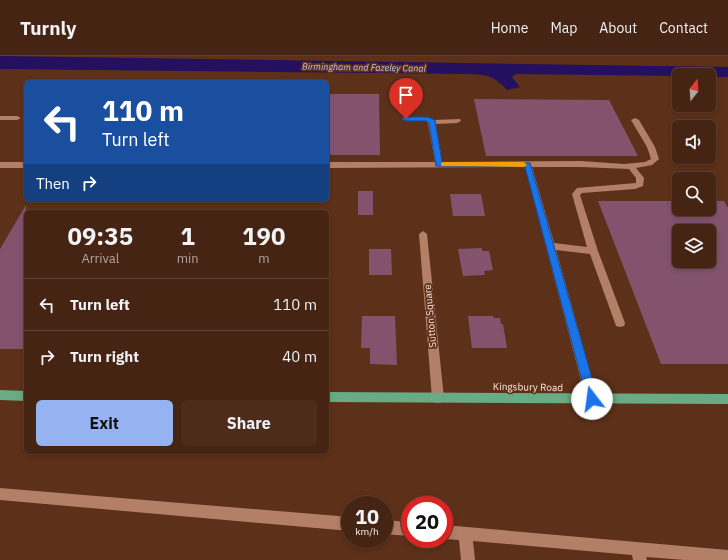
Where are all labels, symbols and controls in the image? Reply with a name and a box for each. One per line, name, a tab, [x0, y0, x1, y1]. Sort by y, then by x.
text: Turnly	[20, 16, 76, 40]
text: Home	[491, 19, 528, 37]
text: Map	[550, 19, 577, 37]
text: About	[599, 19, 637, 37]
text: Contact	[659, 19, 708, 37]
water label: Birmingham and Fazeley Canal	[302, 60, 427, 74]
north arrow	[672, 68, 716, 112]
map controls	[672, 68, 716, 268]
pin	[389, 78, 423, 119]
icon: arrive	[395, 84, 417, 106]
text: 110 m	[102, 92, 184, 129]
icon: left	[36, 96, 88, 148]
button: sound	[672, 120, 716, 164]
text: Turn left	[102, 128, 170, 151]
icon: right	[78, 172, 100, 194]
button: search	[672, 172, 716, 216]
text: Then	[36, 174, 70, 193]
text: 09:35	[68, 220, 133, 252]
text: 1	[180, 220, 195, 252]
text: 190	[242, 220, 285, 252]
button: layers	[672, 224, 716, 268]
text: Arrival	[81, 250, 119, 267]
text: min	[177, 250, 199, 267]
text: m	[258, 250, 269, 267]
street label: Sutton Square	[421, 283, 439, 348]
icon: left	[36, 294, 58, 316]
text: Turn left	[70, 295, 130, 314]
text: 110 m	[273, 295, 317, 314]
icon: right	[36, 346, 58, 368]
text: Turn right	[70, 347, 139, 366]
text: 40 m	[282, 347, 317, 366]
position arrow	[571, 378, 613, 420]
street label: Kingsbury Road	[493, 380, 563, 394]
button: Exit	[36, 400, 173, 446]
button: Share	[181, 400, 317, 446]
speed limit sign: 20	[401, 496, 453, 548]
text: 10	[355, 503, 379, 530]
text: km/h	[355, 525, 379, 538]

